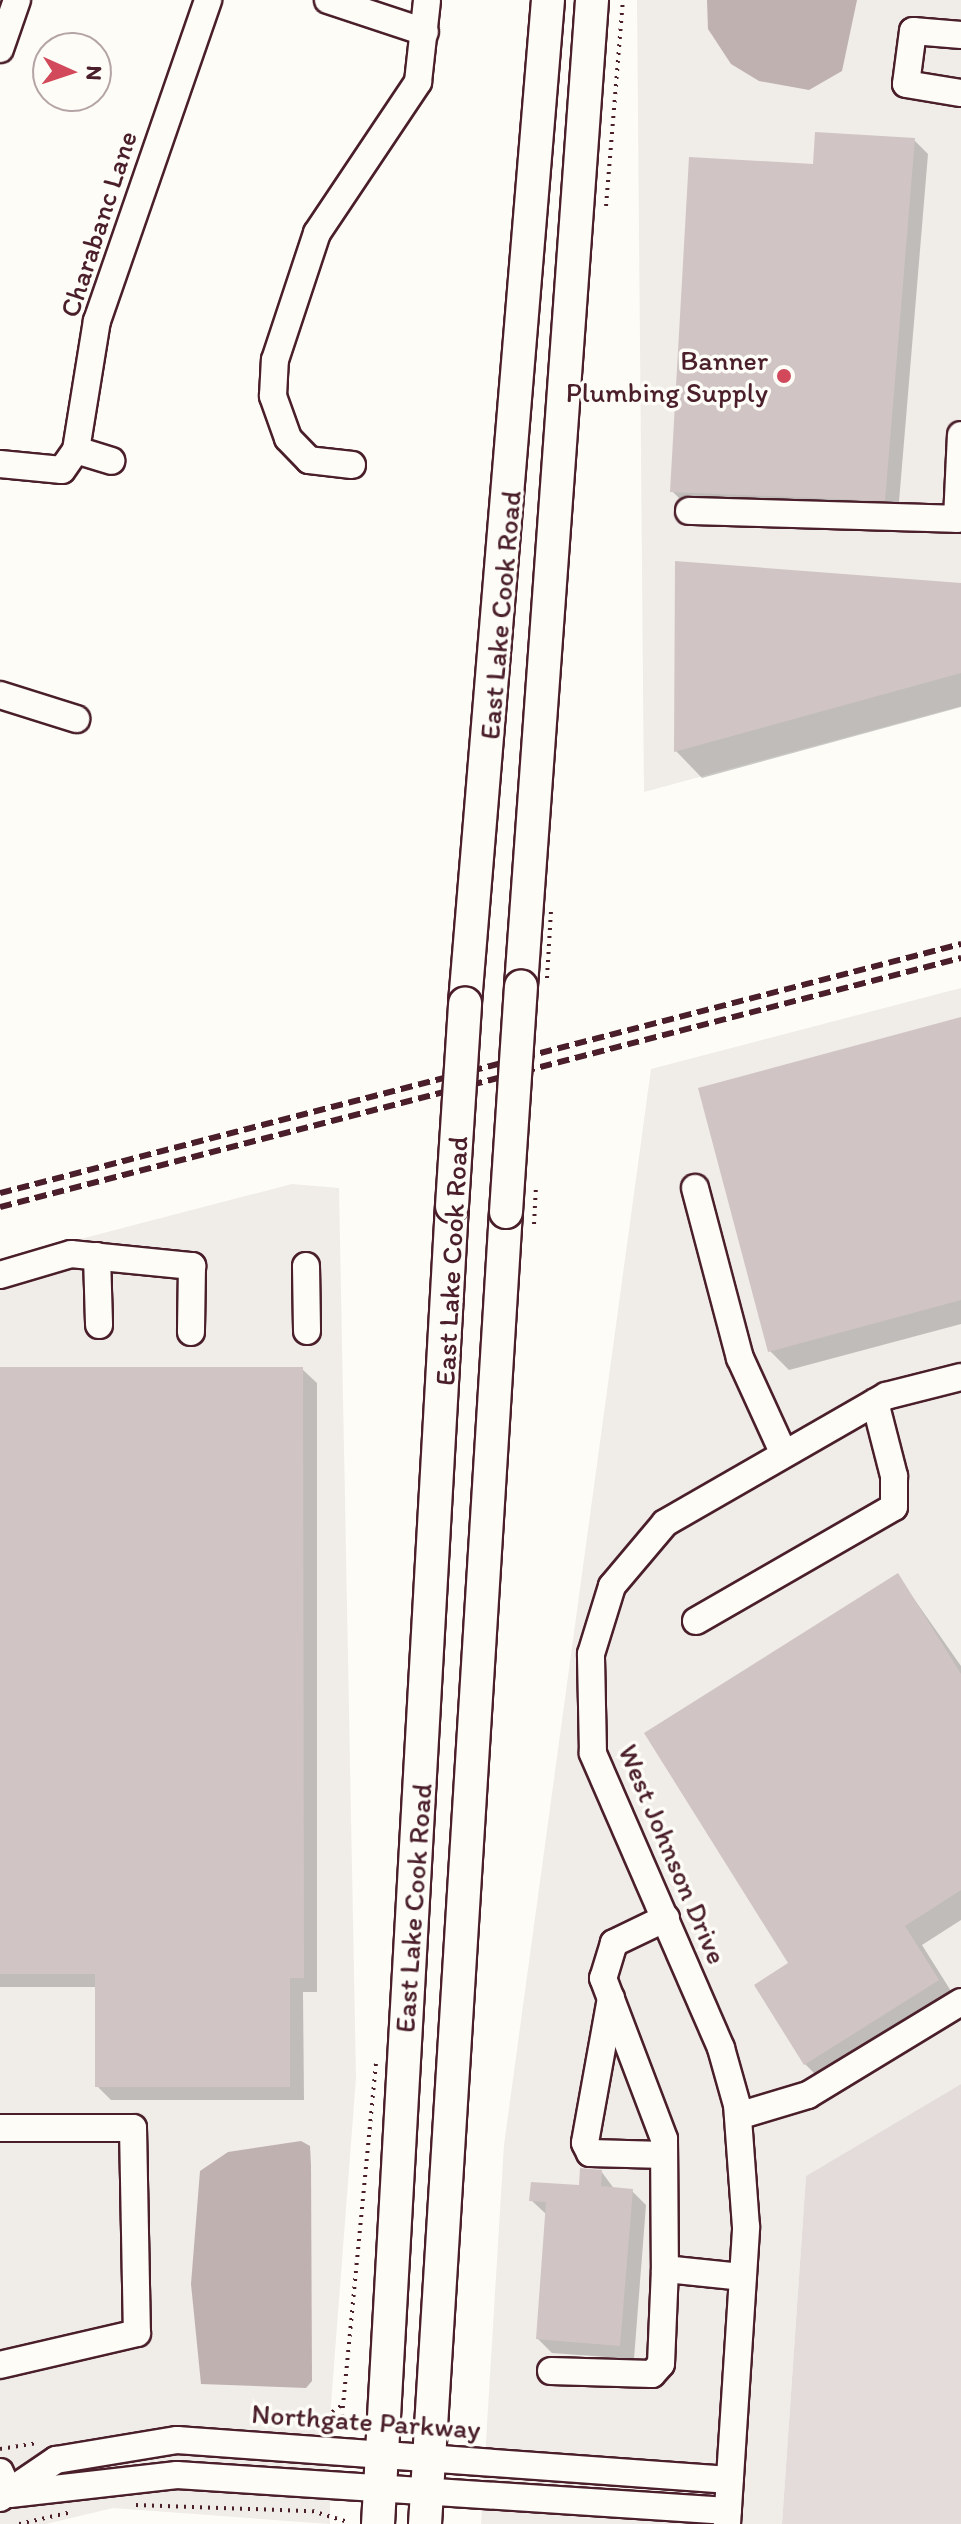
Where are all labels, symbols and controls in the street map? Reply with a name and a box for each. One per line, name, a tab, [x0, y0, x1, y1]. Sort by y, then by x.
north arrow	[32, 32, 112, 112]
text: N	[81, 65, 108, 81]
street label: Charabanc Lane	[52, 127, 144, 321]
place label: Banner Plumbing Supply	[567, 343, 768, 409]
marker: Banner Plumbing Supply	[775, 367, 793, 385]
street label: East Lake Cook Road	[472, 489, 528, 741]
street label: East Lake Cook Road	[428, 1135, 474, 1387]
street label: West Johnson Drive	[612, 1739, 734, 1969]
street label: East Lake Cook Road	[388, 1782, 438, 2034]
street label: Northgate Parkway	[251, 2396, 481, 2446]

